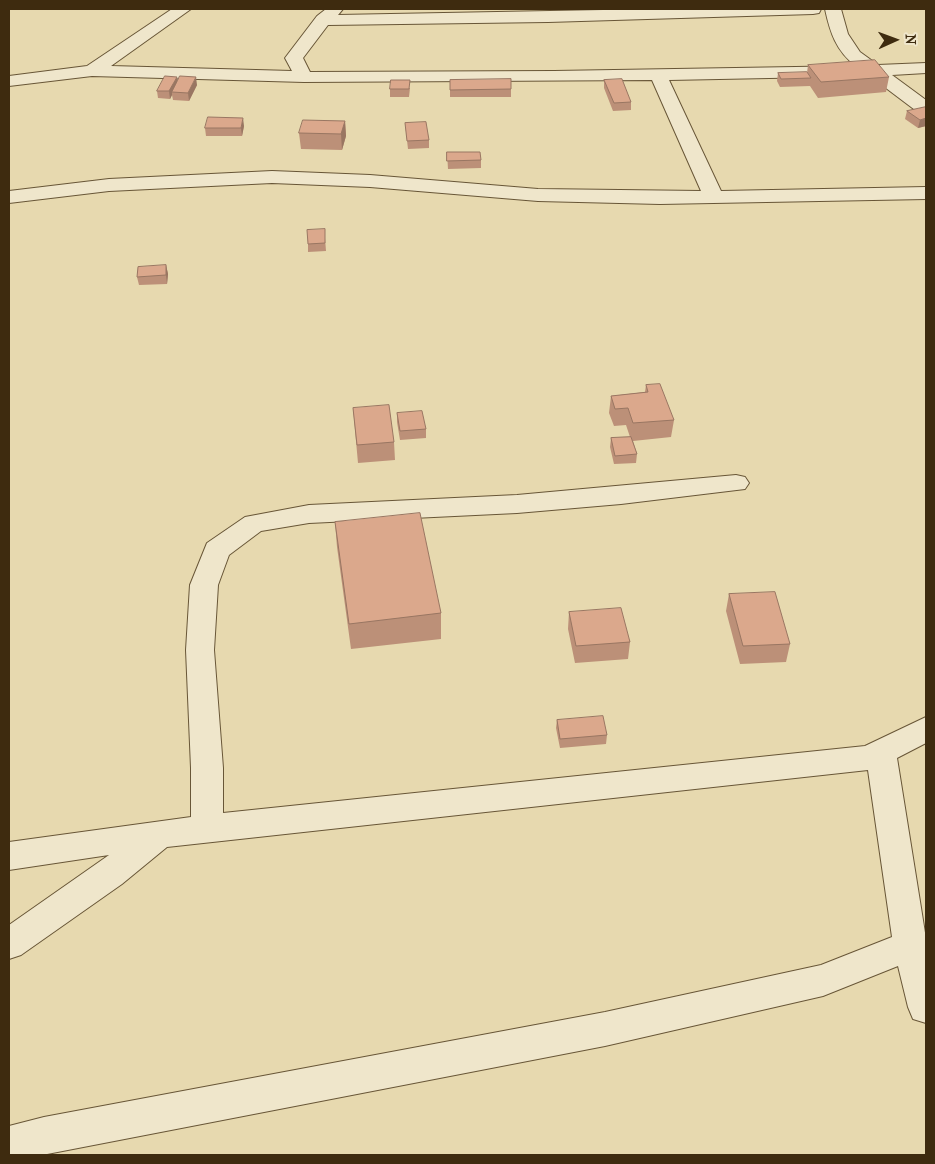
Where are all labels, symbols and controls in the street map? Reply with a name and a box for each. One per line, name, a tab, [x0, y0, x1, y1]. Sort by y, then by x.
north arrow	[870, 15, 920, 65]
text: N	[902, 34, 919, 45]

